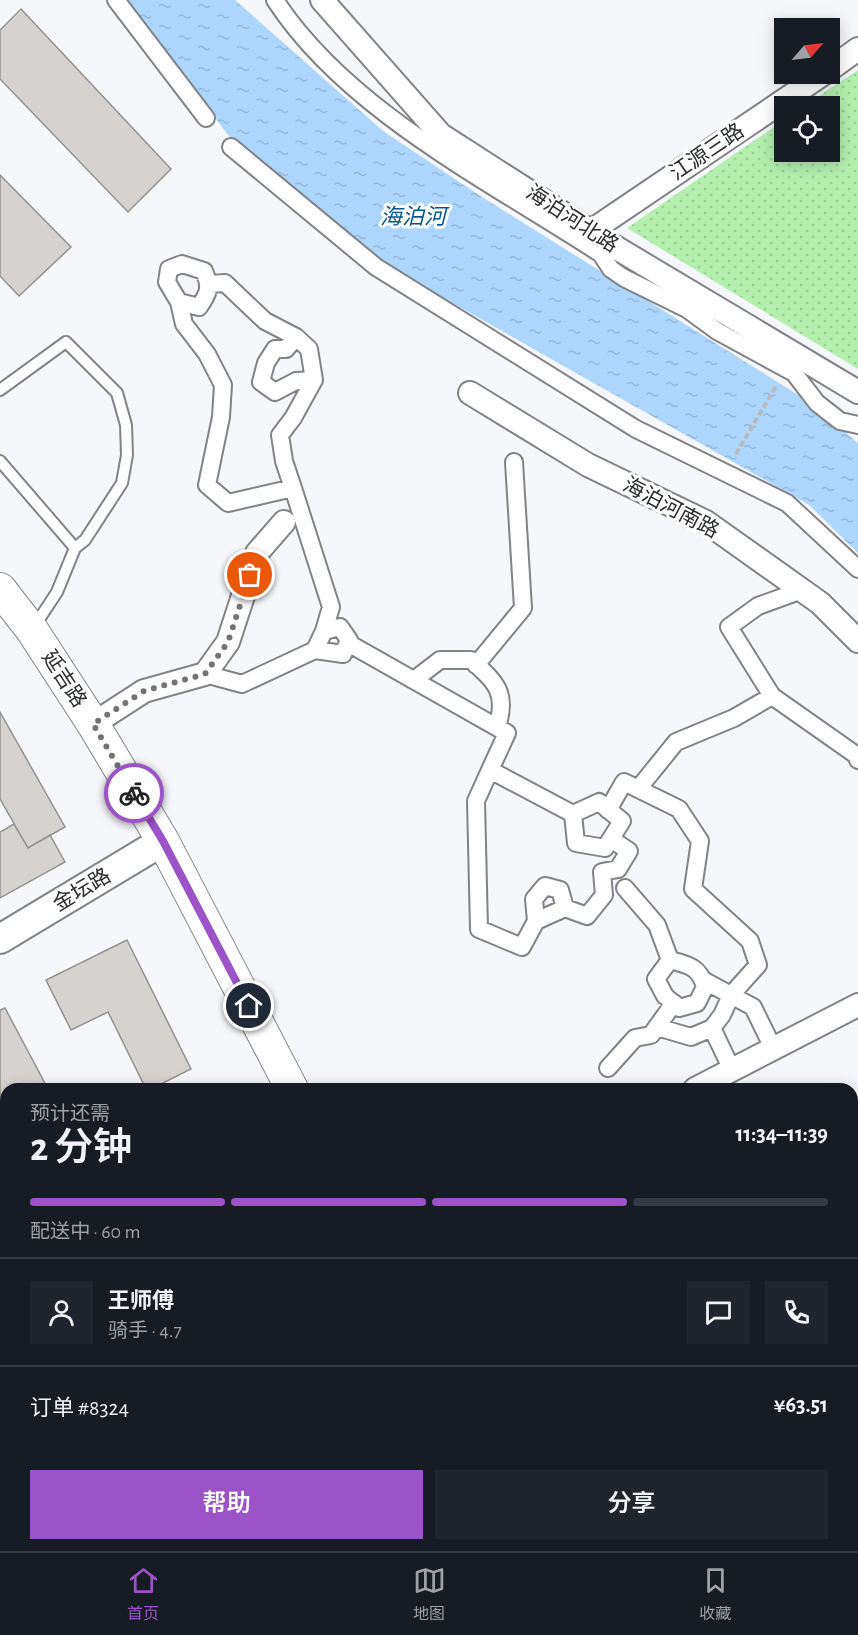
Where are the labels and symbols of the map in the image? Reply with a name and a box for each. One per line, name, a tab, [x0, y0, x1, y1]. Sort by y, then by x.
north arrow	[774, 18, 840, 84]
street label: 江源三路	[666, 119, 748, 184]
street label: 海泊河北路	[522, 181, 622, 256]
water label: 海泊河	[380, 205, 450, 228]
street label: 海泊河南路	[620, 473, 723, 542]
pin	[224, 549, 275, 600]
street label: 延吉路	[38, 646, 91, 711]
courier	[104, 763, 164, 823]
street label: 金坛路	[49, 864, 114, 915]
pin	[223, 980, 274, 1031]

